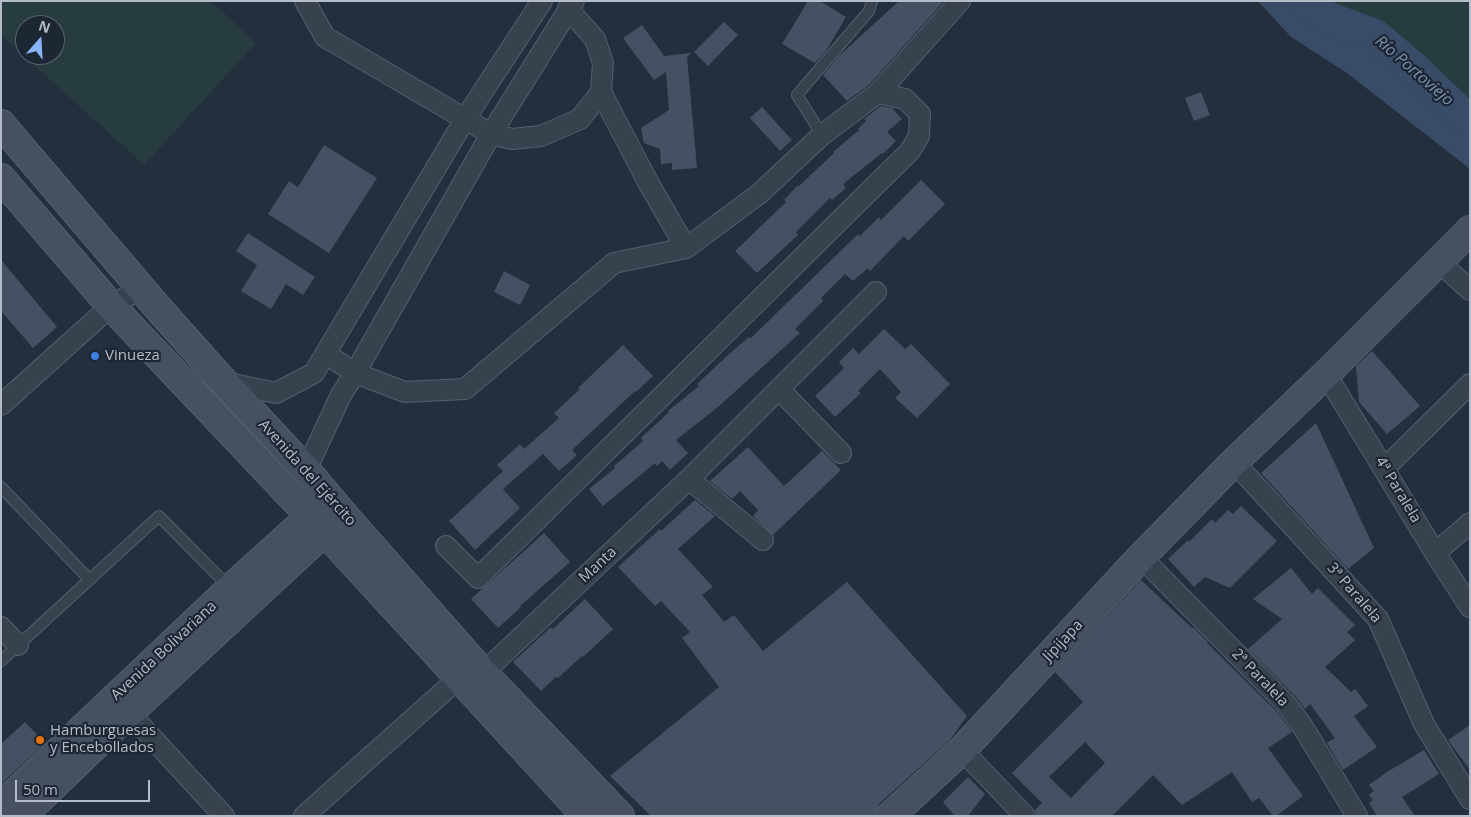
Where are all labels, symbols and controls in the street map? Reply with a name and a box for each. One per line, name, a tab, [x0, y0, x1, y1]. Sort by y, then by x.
north arrow	[15, 15, 65, 65]
text: N	[36, 15, 53, 37]
water label: Río Portoviejo	[1371, 32, 1457, 110]
place label: Vinueza	[105, 347, 160, 365]
marker: Vinueza	[89, 350, 101, 362]
street label: Avenida del Ejército	[254, 416, 360, 530]
street label: 4ª Paralela	[1371, 454, 1425, 526]
street label: Manta	[576, 543, 620, 587]
street label: 3ª Paralela	[1323, 559, 1385, 627]
street label: Avenida Bolivariana	[108, 597, 220, 705]
street label: Jipijapa	[1039, 616, 1087, 666]
street label: 2ª Paralela	[1228, 645, 1292, 711]
place label: Hamburguesas y Encebollados	[50, 722, 156, 757]
marker: Hamburguesas y Encebollados	[34, 734, 46, 746]
scale bar	[18, 770, 152, 802]
text: 50 m	[23, 779, 58, 799]

